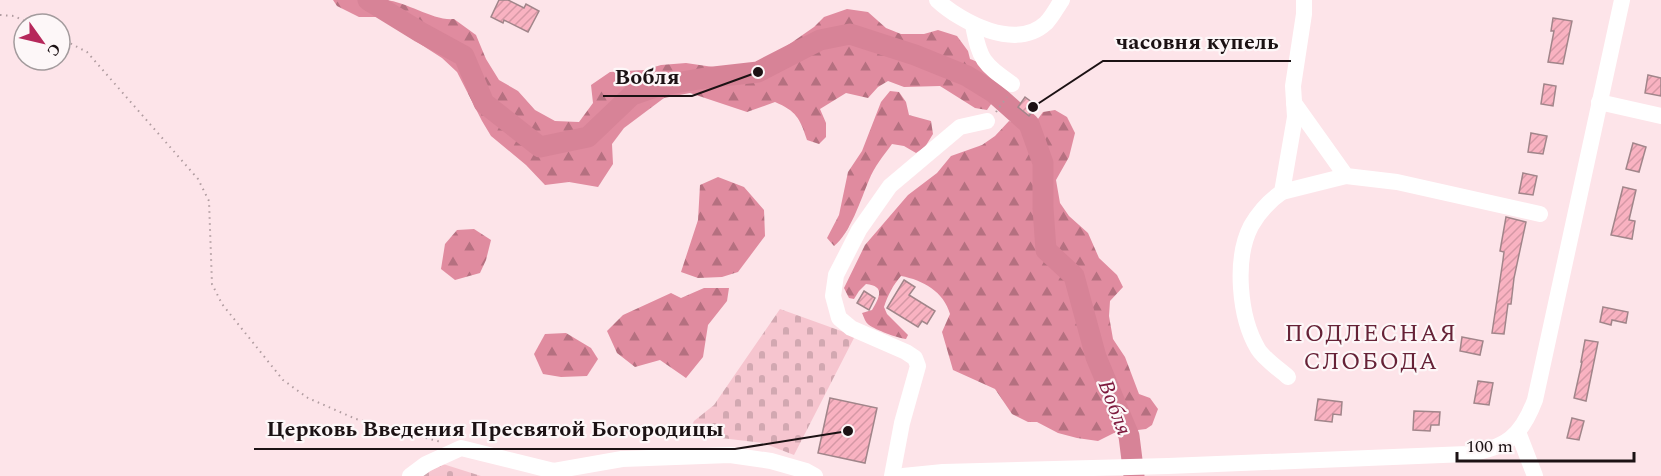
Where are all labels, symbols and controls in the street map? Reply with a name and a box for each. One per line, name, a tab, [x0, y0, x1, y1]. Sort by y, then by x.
north arrow	[12, 12, 72, 72]
callout: часовня купель	[1103, 21, 1291, 61]
text: часовня купель	[1115, 26, 1279, 59]
text: С	[40, 38, 67, 61]
callout: Вобля	[603, 56, 692, 96]
text: Вобля	[614, 61, 680, 94]
district label: ПОДЛЕСНАЯ СЛОБОДА	[1285, 316, 1457, 380]
water label: Вобля	[1089, 375, 1140, 441]
callout: Церковь Введения Пресвятой Богородицы	[254, 409, 735, 449]
text: Церковь Введения Пресвятой Богородицы	[266, 413, 724, 446]
scale bar	[1457, 425, 1634, 463]
text: 100 m	[1466, 433, 1513, 460]

